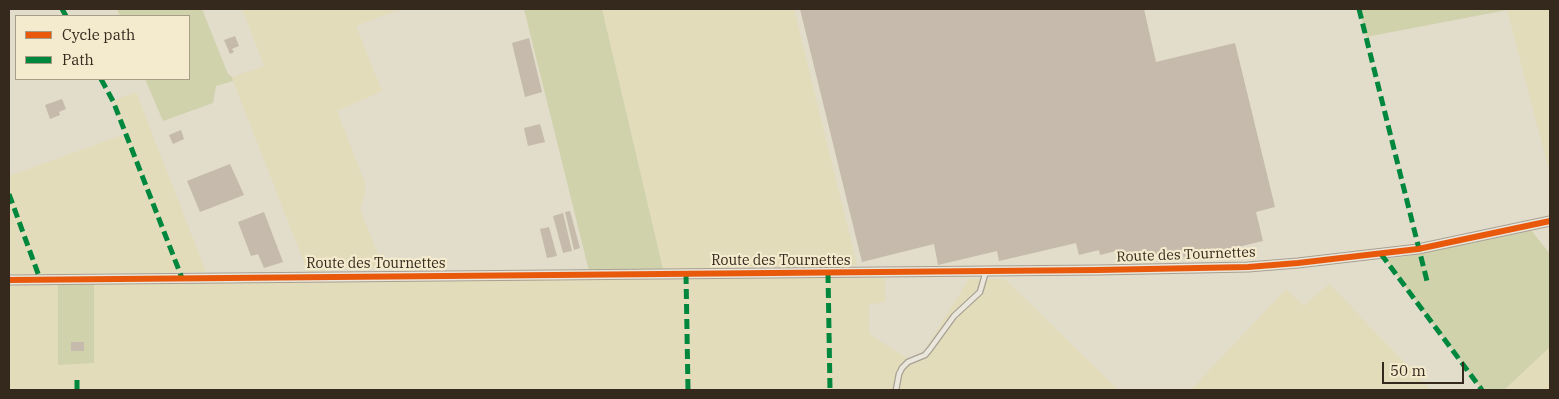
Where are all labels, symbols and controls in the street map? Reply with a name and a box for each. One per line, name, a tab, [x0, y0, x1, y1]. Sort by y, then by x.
legend	[15, 15, 190, 80]
text: Cycle path	[62, 25, 135, 44]
text: Path	[62, 50, 94, 69]
street label: Route des Tournettes	[1116, 244, 1256, 266]
street label: Route des Tournettes	[711, 253, 851, 269]
street label: Route des Tournettes	[306, 256, 446, 272]
scale bar	[1384, 352, 1466, 384]
text: 50 m	[1390, 361, 1426, 380]

